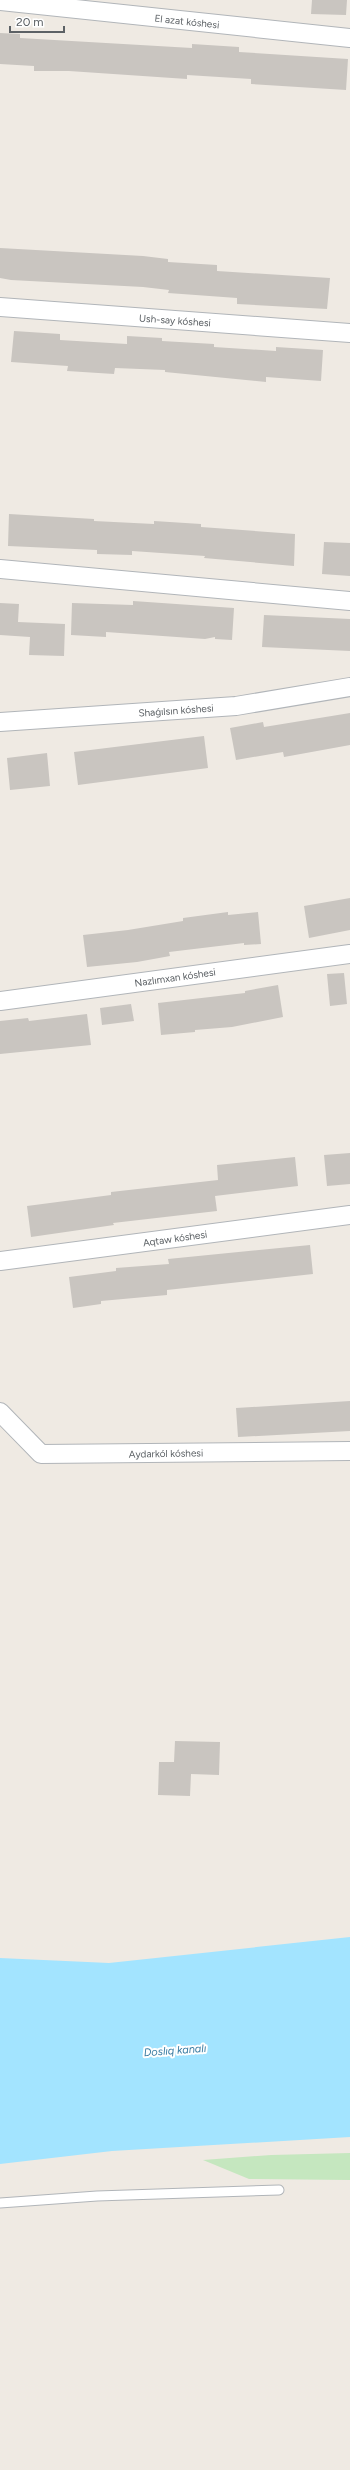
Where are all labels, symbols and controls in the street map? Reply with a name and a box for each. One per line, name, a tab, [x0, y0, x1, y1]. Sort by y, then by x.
scale bar	[10, 8, 64, 34]
street label: El azat kóshesi	[154, 12, 220, 31]
text: 20 m	[16, 15, 44, 29]
street label: Ush-say kóshesi	[139, 311, 211, 329]
street label: Shaǵılsın kóshesi	[138, 701, 214, 720]
street label: Nazlımxan kóshesi	[134, 965, 217, 990]
street label: Aqtaw kóshesi	[142, 1228, 208, 1249]
street label: Aydarkól kóshesi	[129, 1446, 203, 1461]
water label: Doslıq kanalı	[143, 2042, 207, 2059]

